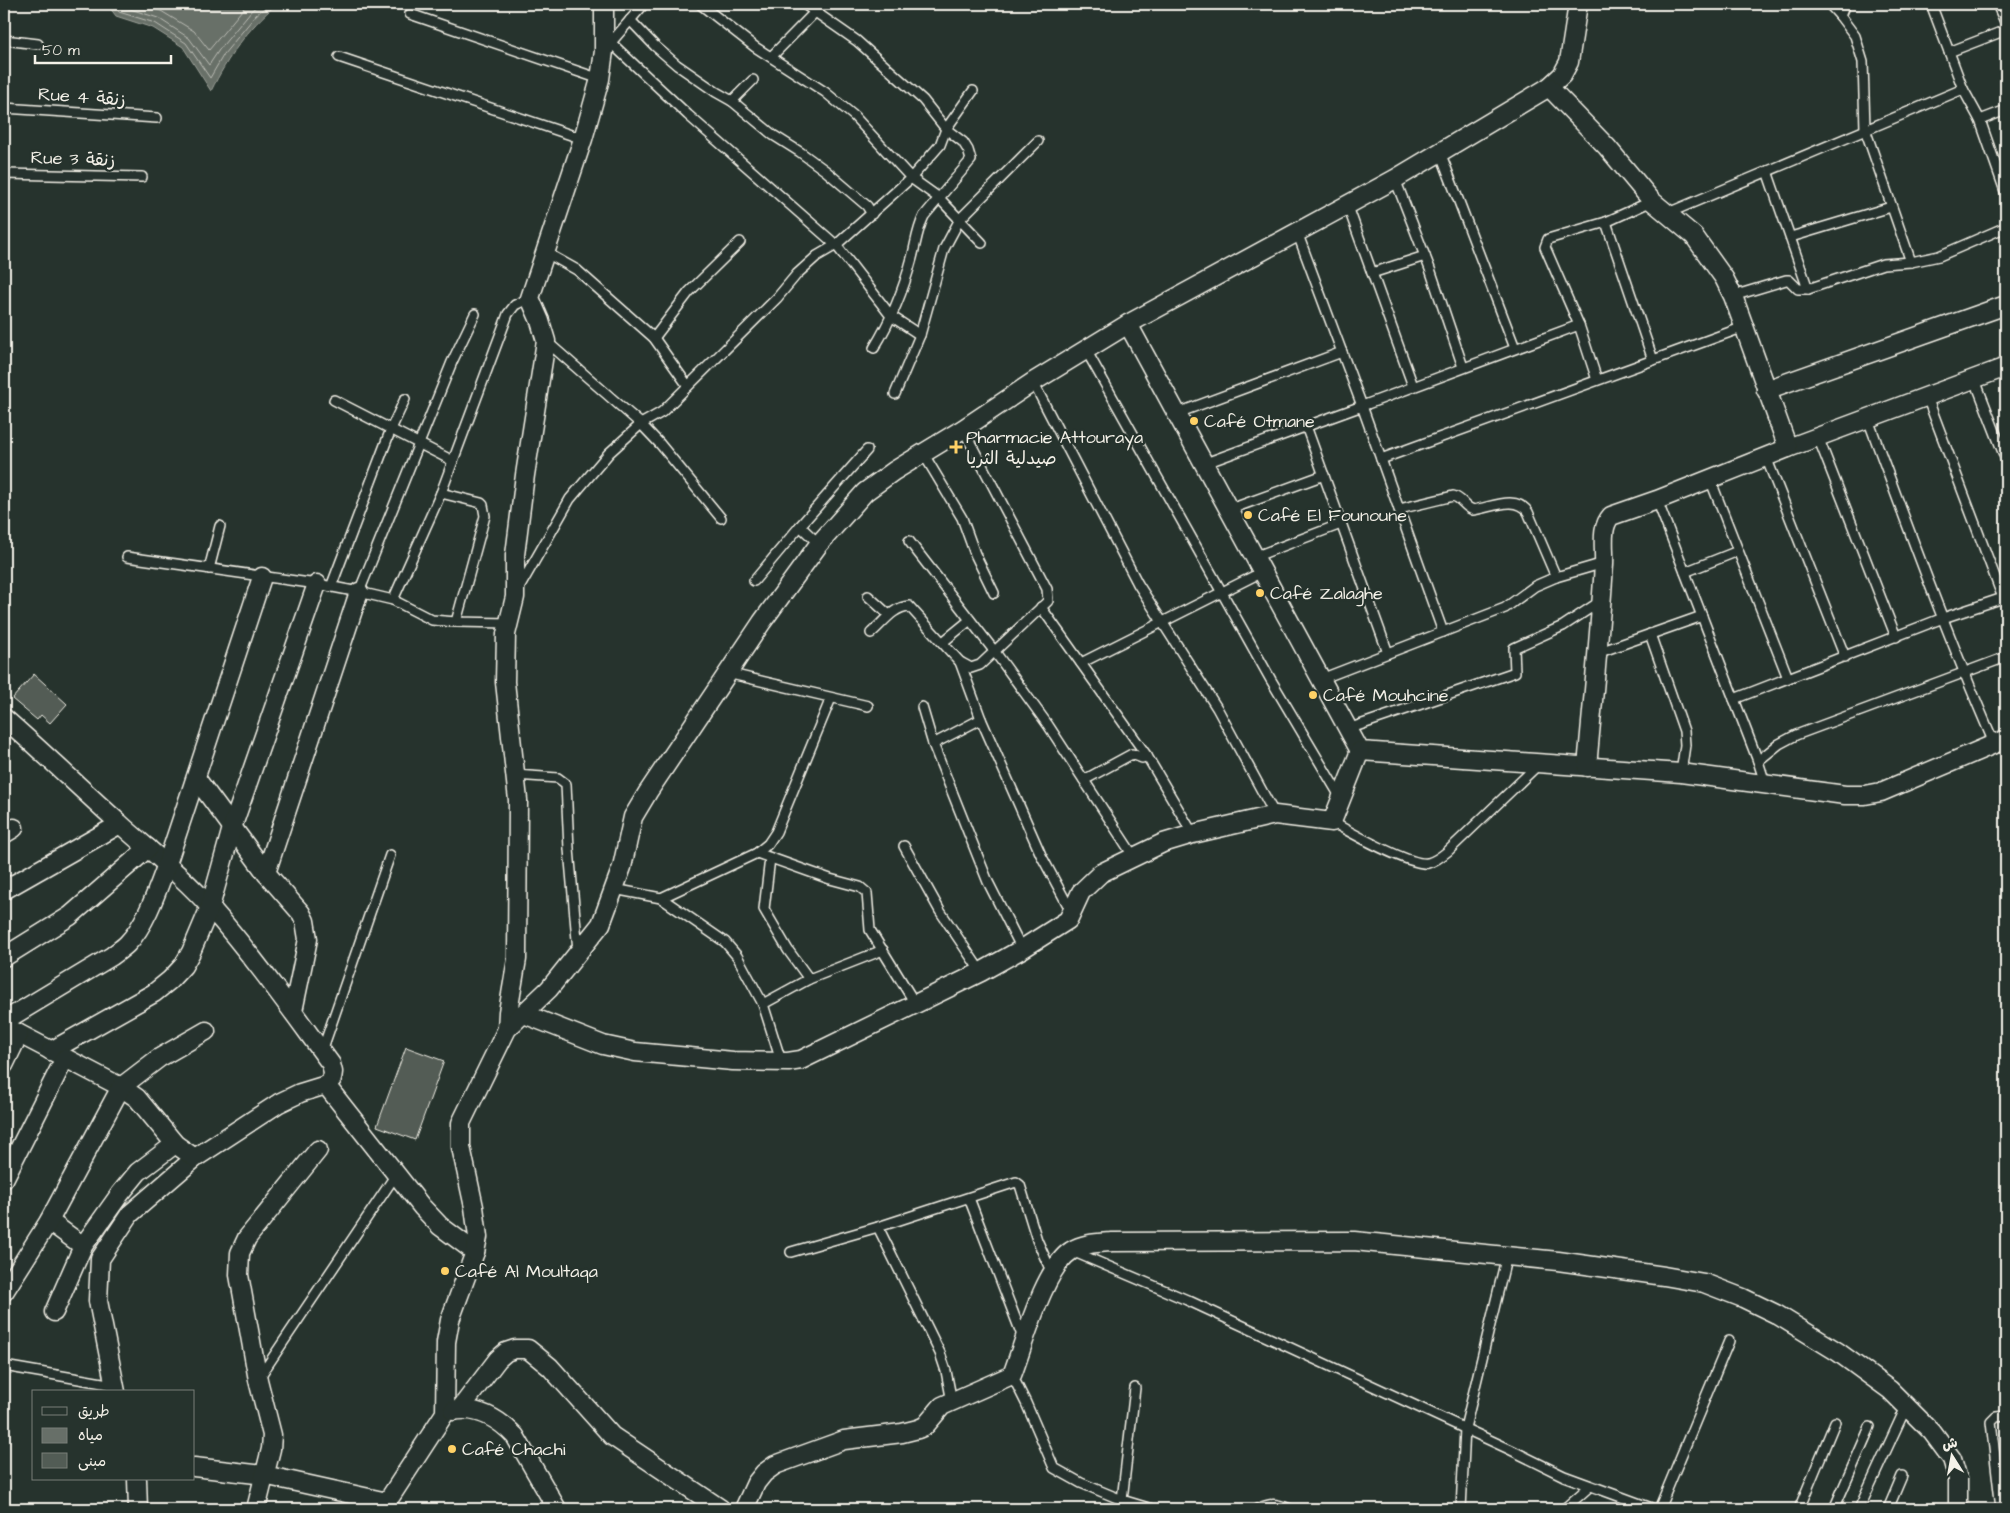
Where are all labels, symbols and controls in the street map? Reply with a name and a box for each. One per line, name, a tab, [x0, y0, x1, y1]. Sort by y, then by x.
scale bar	[35, 32, 171, 64]
text: 50 m	[42, 40, 80, 61]
street label: Rue 4 زنقة	[37, 81, 127, 113]
street label: Rue 3 زنقة	[30, 145, 116, 173]
place label: Café Otmane	[1204, 409, 1315, 434]
marker: Café Otmane	[1188, 415, 1200, 427]
place label: Pharmacie Attouraya صيدلية الثريا	[966, 425, 1143, 471]
marker: Pharmacie Attouraya صيدلية الثريا	[950, 441, 962, 453]
place label: Café El Founoune	[1258, 503, 1407, 528]
marker: Café El Founoune	[1242, 509, 1254, 521]
place label: Café Zalaghe	[1270, 581, 1383, 607]
marker: Café Zalaghe	[1254, 587, 1266, 599]
place label: Café Mouhcine	[1323, 683, 1449, 708]
marker: Café Mouhcine	[1307, 689, 1319, 701]
place label: Café Al Moultaqa	[455, 1259, 598, 1284]
marker: Café Al Moultaqa	[439, 1265, 451, 1277]
legend	[32, 1390, 195, 1480]
text: طريق	[78, 1401, 110, 1422]
text: مياه	[78, 1425, 103, 1446]
north arrow	[1928, 1430, 1978, 1480]
text: ش	[1940, 1433, 1959, 1456]
place label: Café Chachi	[462, 1437, 566, 1462]
marker: Café Chachi	[446, 1443, 458, 1455]
text: مبنى	[78, 1451, 106, 1472]

